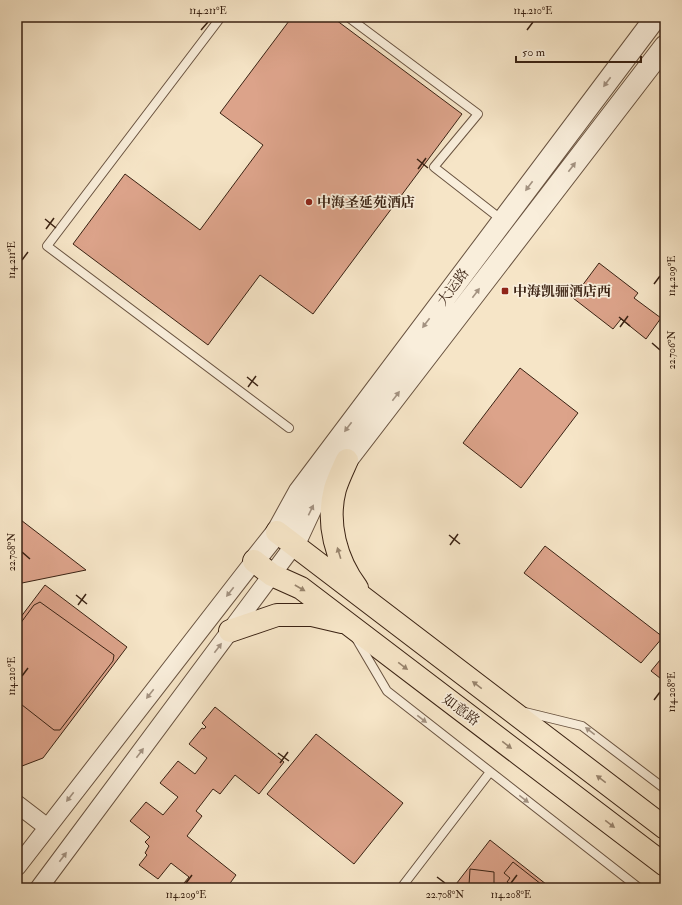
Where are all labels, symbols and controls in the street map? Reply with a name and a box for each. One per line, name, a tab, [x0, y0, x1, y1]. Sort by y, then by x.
text: 114.211°E	[189, 5, 227, 17]
text: 114.210°E	[513, 5, 553, 17]
scale bar	[516, 38, 641, 64]
text: 50 m	[522, 45, 546, 60]
one-way arrow	[603, 76, 612, 87]
one-way arrow	[568, 162, 576, 173]
one-way arrow	[525, 180, 533, 191]
place label: 中海圣延苑酒店	[317, 194, 415, 211]
marker: 中海圣延苑酒店	[304, 197, 314, 207]
text: 114.211°E	[6, 241, 18, 279]
text: 114.209°E	[666, 256, 678, 296]
street label: 大运路	[434, 265, 472, 309]
place label: 中海凯骊酒店西	[513, 283, 611, 300]
marker: 中海凯骊酒店西	[500, 286, 510, 296]
one-way arrow	[471, 287, 480, 298]
one-way arrow	[422, 318, 430, 328]
text: 22.706°N	[666, 331, 678, 369]
one-way arrow	[392, 390, 401, 401]
one-way arrow	[344, 422, 352, 432]
one-way arrow	[308, 504, 314, 516]
text: 22.708°N	[6, 533, 18, 571]
one-way arrow	[336, 547, 342, 559]
one-way arrow	[294, 584, 306, 591]
one-way arrow	[226, 586, 235, 597]
one-way arrow	[214, 643, 222, 654]
text: 114.210°E	[6, 656, 18, 696]
one-way arrow	[398, 662, 409, 670]
text: 114.208°E	[666, 672, 678, 712]
one-way arrow	[472, 681, 483, 689]
one-way arrow	[146, 689, 155, 700]
street label: 如意路	[439, 691, 483, 729]
one-way arrow	[416, 715, 427, 723]
one-way arrow	[584, 727, 595, 736]
one-way arrow	[501, 740, 512, 749]
one-way arrow	[136, 747, 144, 758]
one-way arrow	[595, 775, 606, 783]
one-way arrow	[66, 791, 75, 802]
one-way arrow	[519, 794, 530, 803]
one-way arrow	[605, 819, 616, 828]
one-way arrow	[58, 851, 67, 862]
text: 114.209°E	[166, 889, 206, 901]
text: 22.708°N	[426, 889, 464, 901]
text: 114.208°E	[491, 889, 531, 901]

